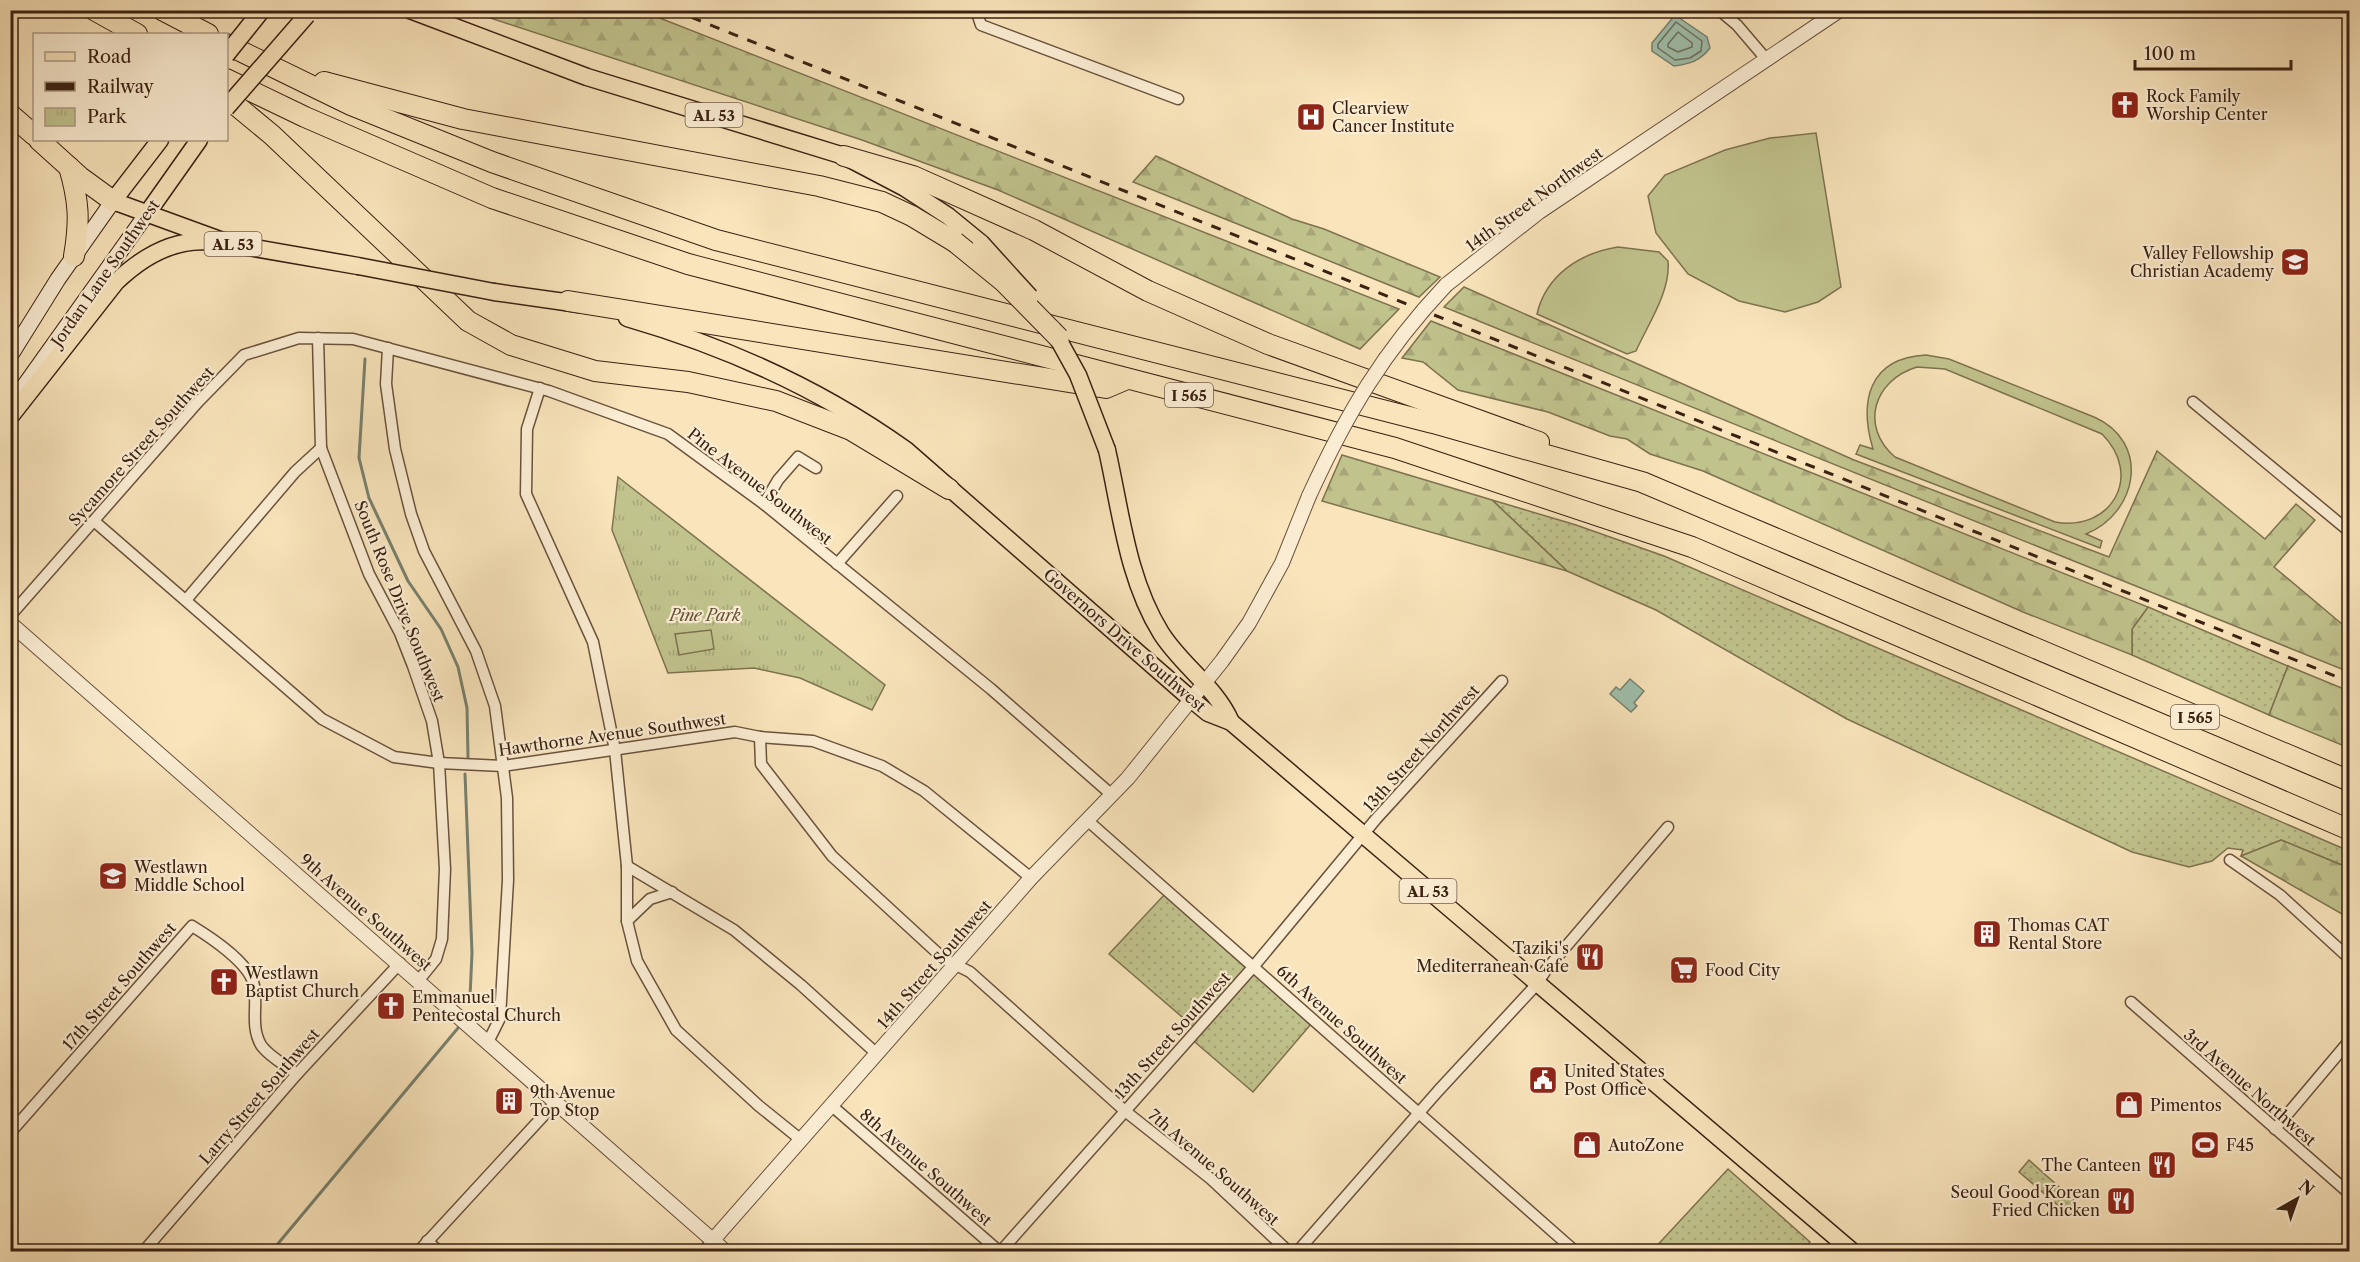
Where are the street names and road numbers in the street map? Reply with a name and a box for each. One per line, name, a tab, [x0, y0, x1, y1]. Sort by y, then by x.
road number: AL 53	[686, 103, 742, 127]
street label: 14th Street Northwest	[1462, 142, 1607, 255]
street label: Jordan Lane Southwest	[45, 195, 164, 353]
road number: AL 53	[204, 232, 262, 256]
street label: Sycamore Street Southwest	[64, 362, 218, 530]
road number: I 565	[1165, 383, 1213, 407]
street label: Pine Avenue Southwest	[684, 423, 837, 549]
street label: South Rose Drive Southwest	[350, 497, 450, 705]
street label: Governors Drive Southwest	[1040, 564, 1211, 716]
street label: 13th Street Northwest	[1359, 680, 1484, 816]
road number: I 565	[2171, 705, 2219, 729]
street label: Hawthorne Avenue Southwest	[497, 708, 727, 760]
street label: 9th Avenue Southwest	[296, 849, 436, 975]
road number: AL 53	[1400, 879, 1456, 903]
street label: 14th Street Southwest	[873, 895, 996, 1033]
street label: 17th Street Southwest	[58, 918, 180, 1054]
street label: 6th Avenue Southwest	[1273, 960, 1412, 1088]
street label: 13th Street Southwest	[1110, 967, 1234, 1103]
street label: Larry Street Southwest	[195, 1024, 324, 1168]
street label: 3rd Avenue Northwest	[2180, 1024, 2320, 1150]
street label: 8th Avenue Southwest	[856, 1104, 996, 1230]
street label: 7th Avenue Southwest	[1144, 1105, 1284, 1230]

